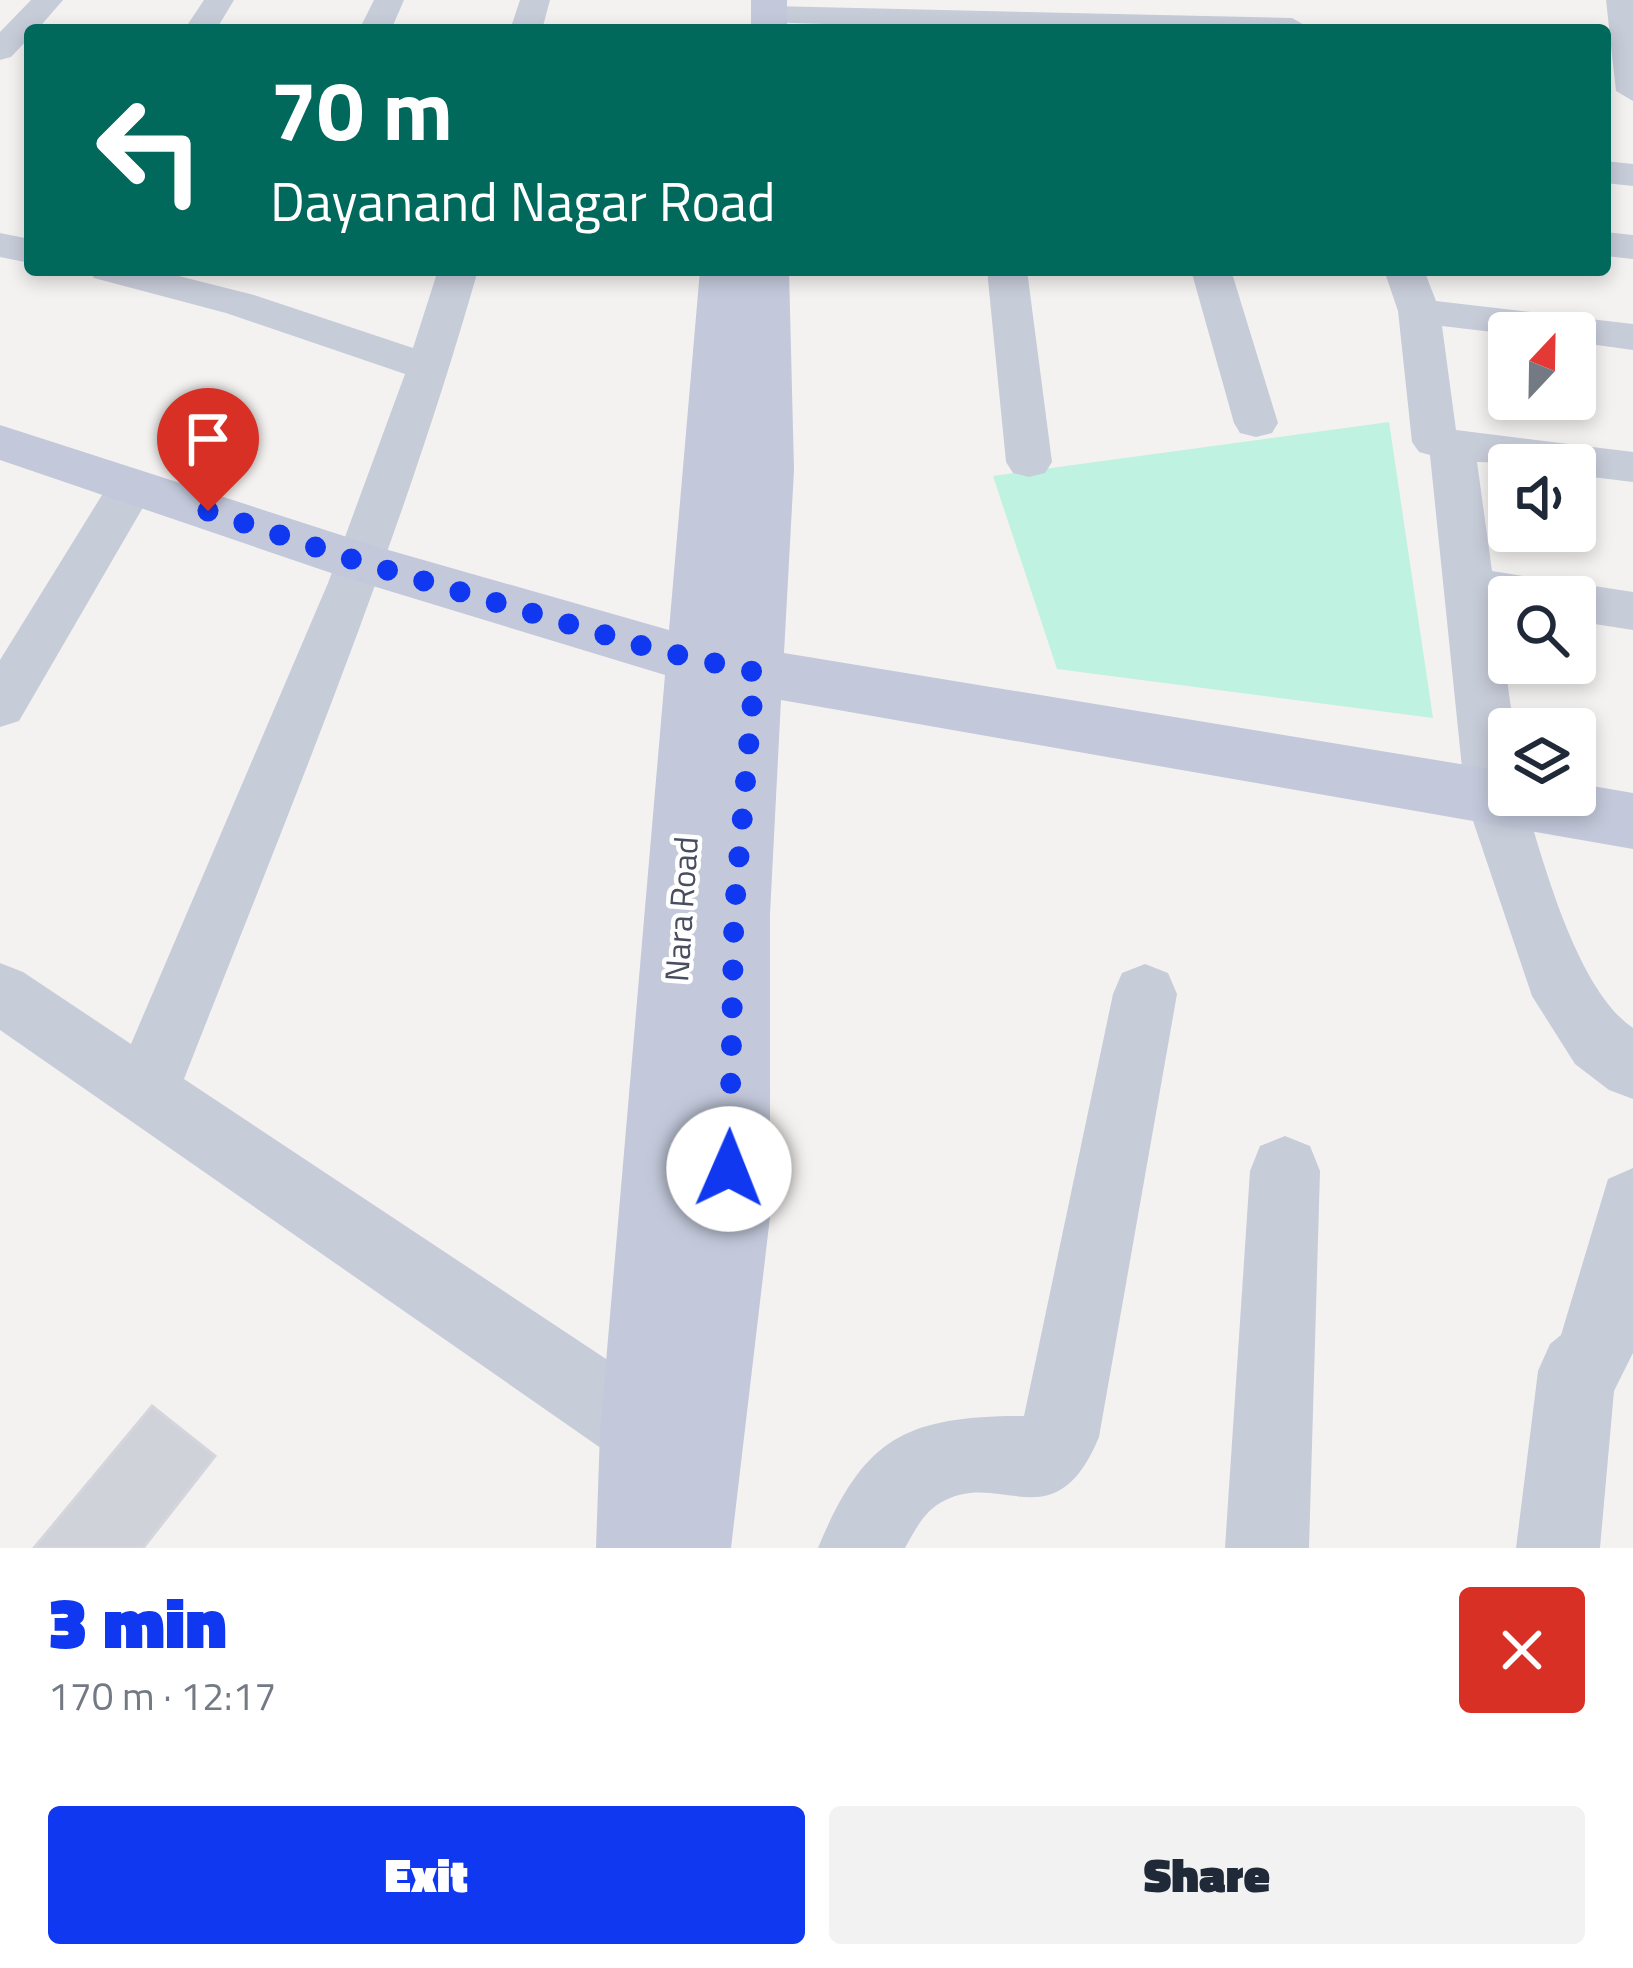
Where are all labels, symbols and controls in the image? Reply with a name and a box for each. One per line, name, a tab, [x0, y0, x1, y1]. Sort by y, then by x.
text: 70 m	[270, 45, 453, 173]
icon: left	[72, 72, 228, 228]
text: Dayanand Nagar Road	[270, 160, 776, 242]
north arrow	[1488, 312, 1596, 420]
map controls	[1488, 312, 1596, 816]
pin	[157, 388, 259, 511]
icon: arrive	[175, 406, 241, 472]
button: sound	[1488, 444, 1596, 552]
button: search	[1488, 576, 1596, 684]
button: layers	[1488, 708, 1596, 816]
street label: Nara Road	[651, 835, 711, 983]
position arrow	[666, 1106, 792, 1232]
text: 3 min	[48, 1566, 227, 1676]
button: close	[1459, 1587, 1585, 1713]
text: 170 m · 12:17	[48, 1666, 276, 1725]
button: Exit	[48, 1806, 805, 1944]
button: Share	[829, 1806, 1585, 1944]

